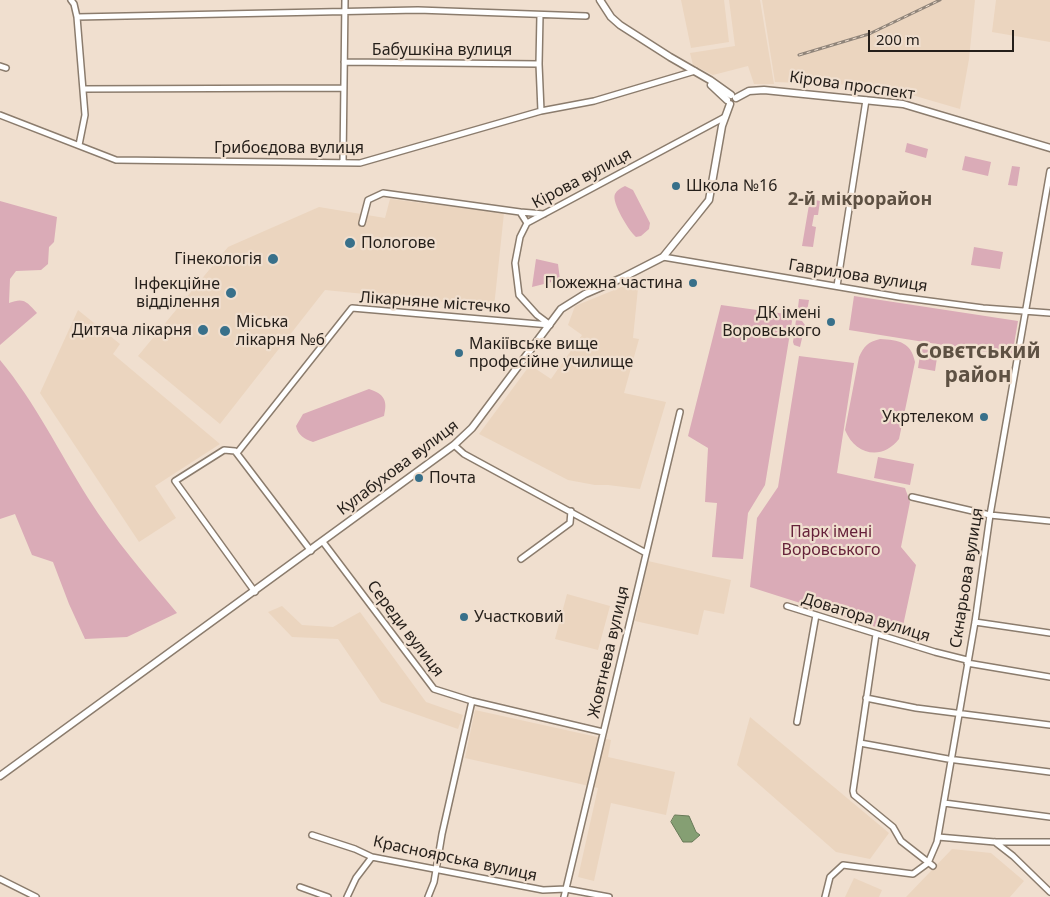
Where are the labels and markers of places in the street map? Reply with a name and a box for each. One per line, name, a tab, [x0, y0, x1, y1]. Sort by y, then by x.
place label: Школа №16	[686, 176, 777, 196]
marker: Школа №16	[670, 180, 682, 192]
place label: Пологове	[361, 233, 435, 253]
marker: Пологове	[343, 236, 357, 250]
place label: Гінекологія	[174, 249, 262, 269]
marker: Гінекологія	[266, 252, 280, 266]
place label: Пожежна частина	[544, 273, 683, 293]
place label: Інфекційне відділення	[134, 274, 220, 312]
marker: Пожежна частина	[687, 277, 699, 289]
marker: Інфекційне відділення	[224, 286, 238, 300]
place label: ДК імені Воровського	[722, 303, 821, 341]
place label: Міська лікарня №6	[236, 312, 325, 350]
marker: ДК імені Воровського	[825, 316, 837, 328]
place label: Дитяча лікарня	[72, 320, 192, 340]
marker: Дитяча лікарня	[196, 323, 210, 337]
marker: Міська лікарня №6	[218, 324, 232, 338]
place label: Макіївське вище професійне училище	[469, 334, 633, 372]
marker: Макіївське вище професійне училище	[453, 347, 465, 359]
place label: Укртелеком	[882, 407, 974, 427]
marker: Укртелеком	[978, 411, 990, 423]
place label: Почта	[429, 468, 476, 488]
marker: Почта	[413, 472, 425, 484]
place label: Участковий	[474, 607, 564, 627]
marker: Участковий	[458, 611, 470, 623]

